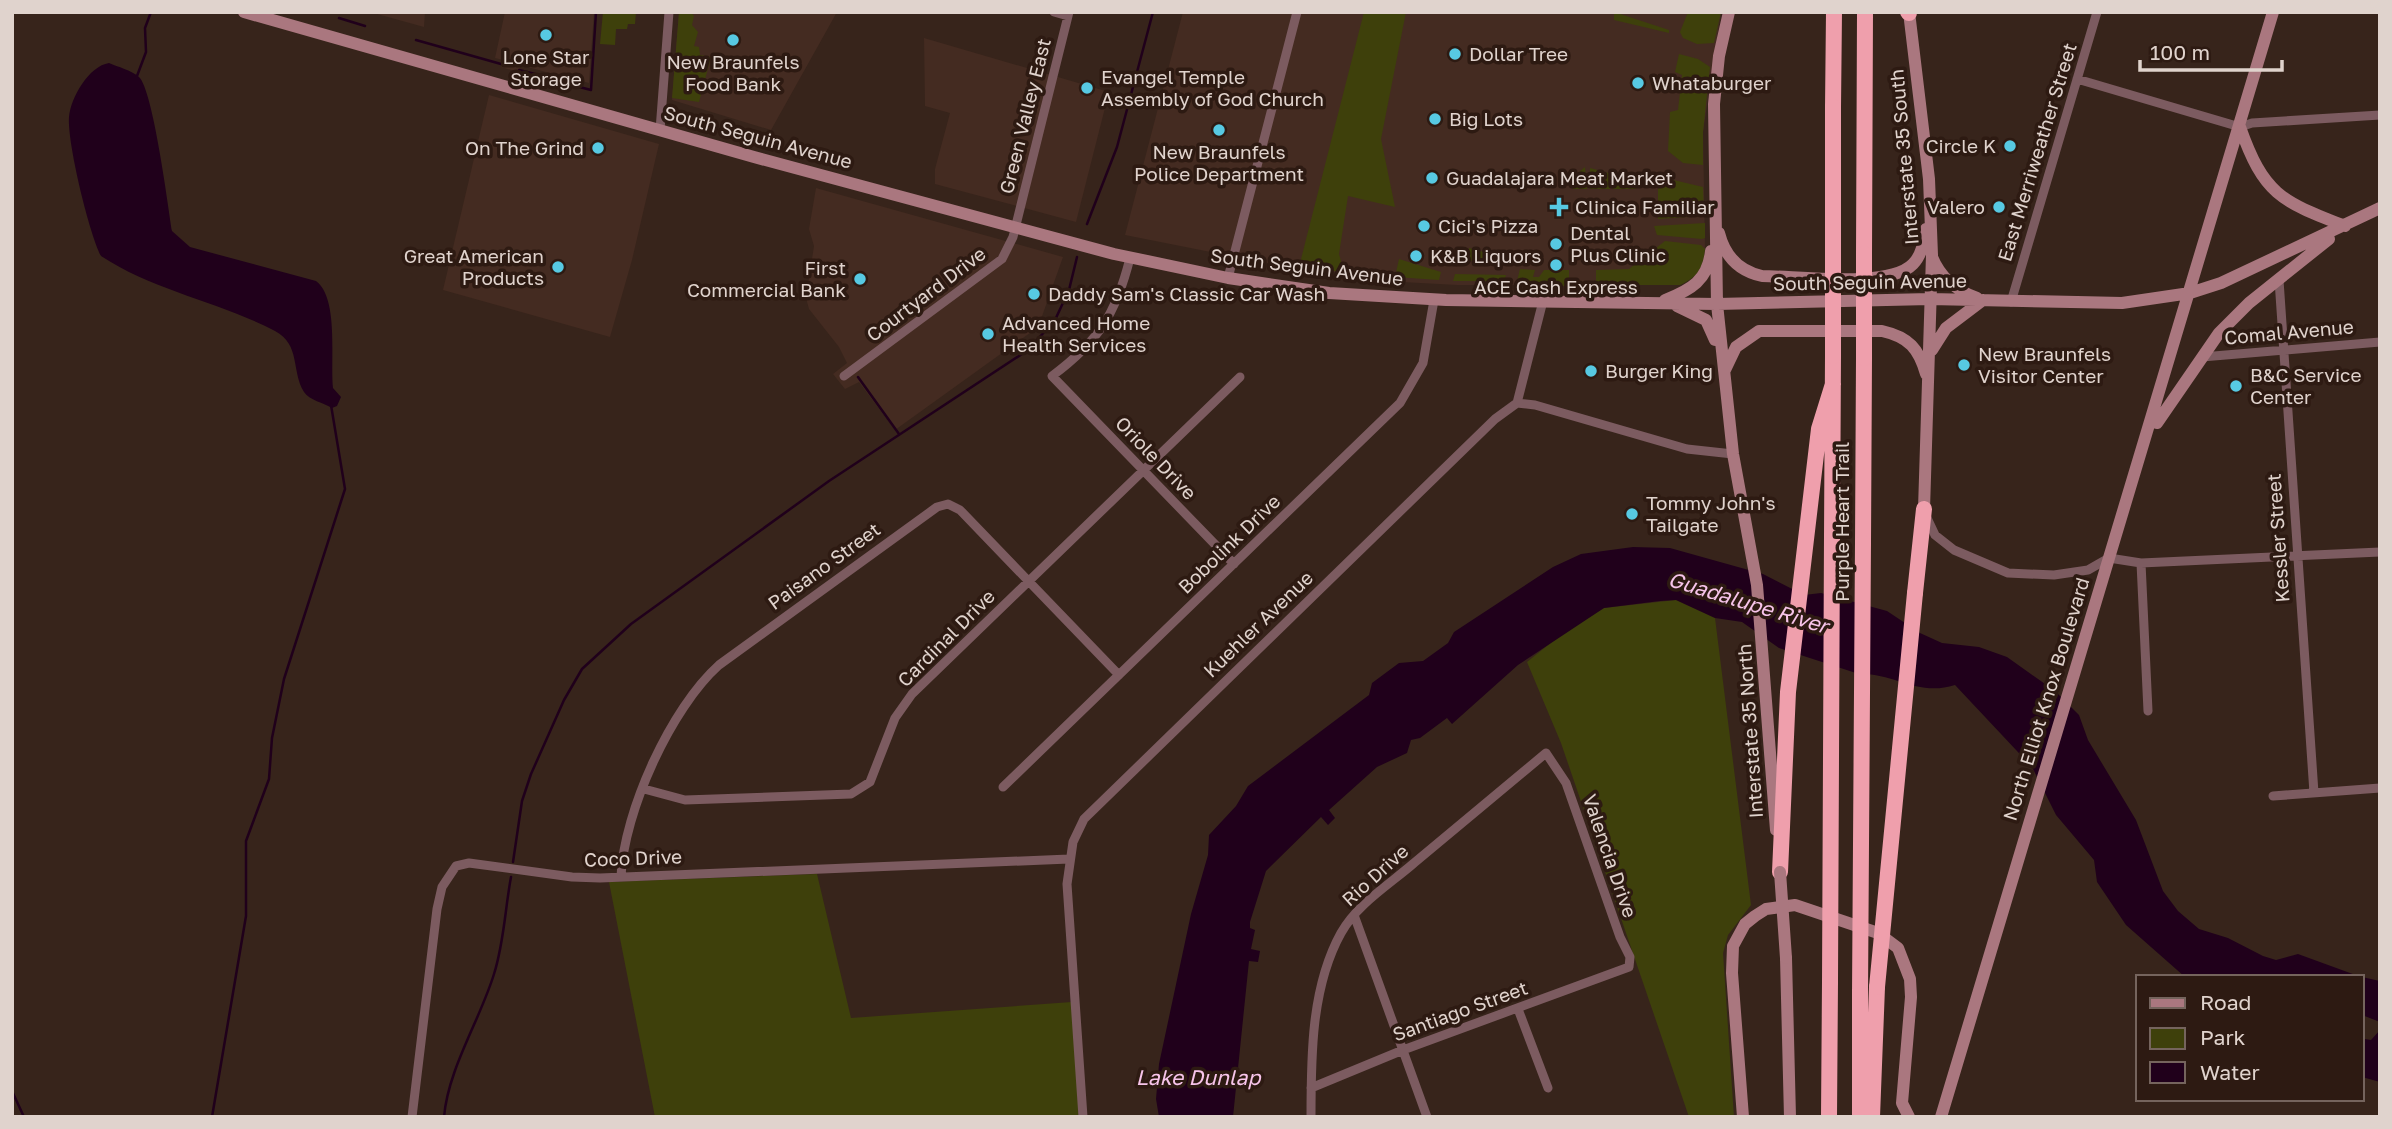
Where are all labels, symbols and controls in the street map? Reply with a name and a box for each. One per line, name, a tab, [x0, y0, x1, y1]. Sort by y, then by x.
marker: Lone Star Storage	[538, 27, 554, 43]
scale bar	[2140, 28, 2282, 72]
marker: New Braunfels Food Bank	[725, 32, 741, 48]
street label: Green Valley East	[994, 36, 1055, 196]
text: 100 m	[2150, 39, 2210, 65]
street label: East Merriweather Street	[1992, 40, 2081, 264]
place label: Dollar Tree	[1469, 42, 1568, 65]
place label: Lone Star Storage	[502, 45, 590, 90]
marker: Dollar Tree	[1447, 46, 1463, 62]
place label: New Braunfels Food Bank	[666, 50, 800, 95]
place label: Evangel Temple Assembly of God Church	[1101, 65, 1324, 110]
street label: Interstate 35 South	[1884, 68, 1923, 246]
place label: Whataburger	[1652, 71, 1772, 94]
marker: Whataburger	[1630, 75, 1646, 91]
marker: Evangel Temple Assembly of God Church	[1079, 80, 1095, 96]
street label: South Seguin Avenue	[661, 100, 855, 173]
place label: Big Lots	[1449, 107, 1523, 130]
marker: Big Lots	[1427, 111, 1443, 127]
marker: New Braunfels Police Department	[1211, 122, 1227, 138]
place label: Circle K	[1926, 134, 1996, 157]
place label: On The Grind	[465, 136, 584, 159]
marker: Circle K	[2002, 138, 2018, 154]
marker: On The Grind	[590, 140, 606, 156]
place label: New Braunfels Police Department	[1134, 140, 1304, 185]
place label: Guadalajara Meat Market	[1446, 166, 1673, 189]
marker: Guadalajara Meat Market	[1424, 170, 1440, 186]
place label: Clinica Familiar	[1575, 195, 1715, 218]
place label: Valero	[1927, 195, 1985, 218]
marker: Clinica Familiar	[1549, 197, 1569, 217]
marker: Valero	[1991, 199, 2007, 215]
place label: Cici's Pizza	[1438, 214, 1538, 237]
marker: Cici's Pizza	[1416, 218, 1432, 234]
place label: Dental Plus Clinic	[1570, 221, 1666, 266]
marker: Dental Plus Clinic	[1548, 236, 1564, 252]
street label: Courtyard Drive	[862, 241, 990, 346]
street label: South Seguin Avenue	[1209, 243, 1405, 290]
place label: Great American Products	[404, 244, 544, 289]
place label: K&B Liquors	[1430, 244, 1541, 267]
marker: K&B Liquors	[1408, 248, 1424, 264]
place label: First Commercial Bank	[687, 256, 846, 301]
marker: ACE Cash Express	[1548, 257, 1564, 273]
marker: Great American Products	[550, 259, 566, 275]
street label: South Seguin Avenue	[1773, 268, 1967, 295]
marker: First Commercial Bank	[852, 271, 868, 287]
place label: ACE Cash Express	[1474, 275, 1638, 298]
place label: Daddy Sam's Classic Car Wash	[1048, 282, 1325, 305]
marker: Daddy Sam's Classic Car Wash	[1026, 286, 1042, 302]
place label: Advanced Home Health Services	[1002, 311, 1150, 356]
street label: Comal Avenue	[2223, 314, 2355, 349]
marker: Advanced Home Health Services	[980, 326, 996, 342]
place label: New Braunfels Visitor Center	[1978, 342, 2111, 387]
marker: New Braunfels Visitor Center	[1956, 357, 1972, 373]
place label: Burger King	[1605, 359, 1713, 382]
marker: Burger King	[1583, 363, 1599, 379]
place label: B&C Service Center	[2250, 363, 2361, 408]
marker: B&C Service Center	[2228, 378, 2244, 394]
street label: Oriole Drive	[1111, 411, 1202, 504]
street label: Purple Heart Trail	[1830, 442, 1853, 602]
street label: Kessler Street	[2262, 473, 2293, 603]
street label: Bobolink Drive	[1173, 489, 1284, 598]
place label: Tommy John's Tailgate	[1646, 491, 1776, 536]
marker: Tommy John's Tailgate	[1624, 506, 1640, 522]
street label: Paisano Street	[763, 517, 884, 614]
water label: Guadalupe River	[1665, 565, 1834, 639]
street label: Kuehler Avenue	[1198, 566, 1317, 682]
street label: North Elliot Knox Boulevard	[1998, 574, 2094, 823]
street label: Cardinal Drive	[892, 584, 999, 691]
street label: Interstate 35 North	[1732, 643, 1767, 819]
street label: Valencia Drive	[1579, 791, 1642, 921]
street label: Rio Drive	[1337, 839, 1413, 910]
street label: Coco Drive	[584, 844, 682, 871]
street label: Santiago Street	[1389, 975, 1530, 1046]
legend	[2136, 975, 2364, 1101]
text: Road	[2200, 989, 2251, 1015]
text: Park	[2200, 1024, 2246, 1050]
text: Water	[2200, 1059, 2260, 1085]
water label: Lake Dunlap	[1136, 1064, 1262, 1090]

